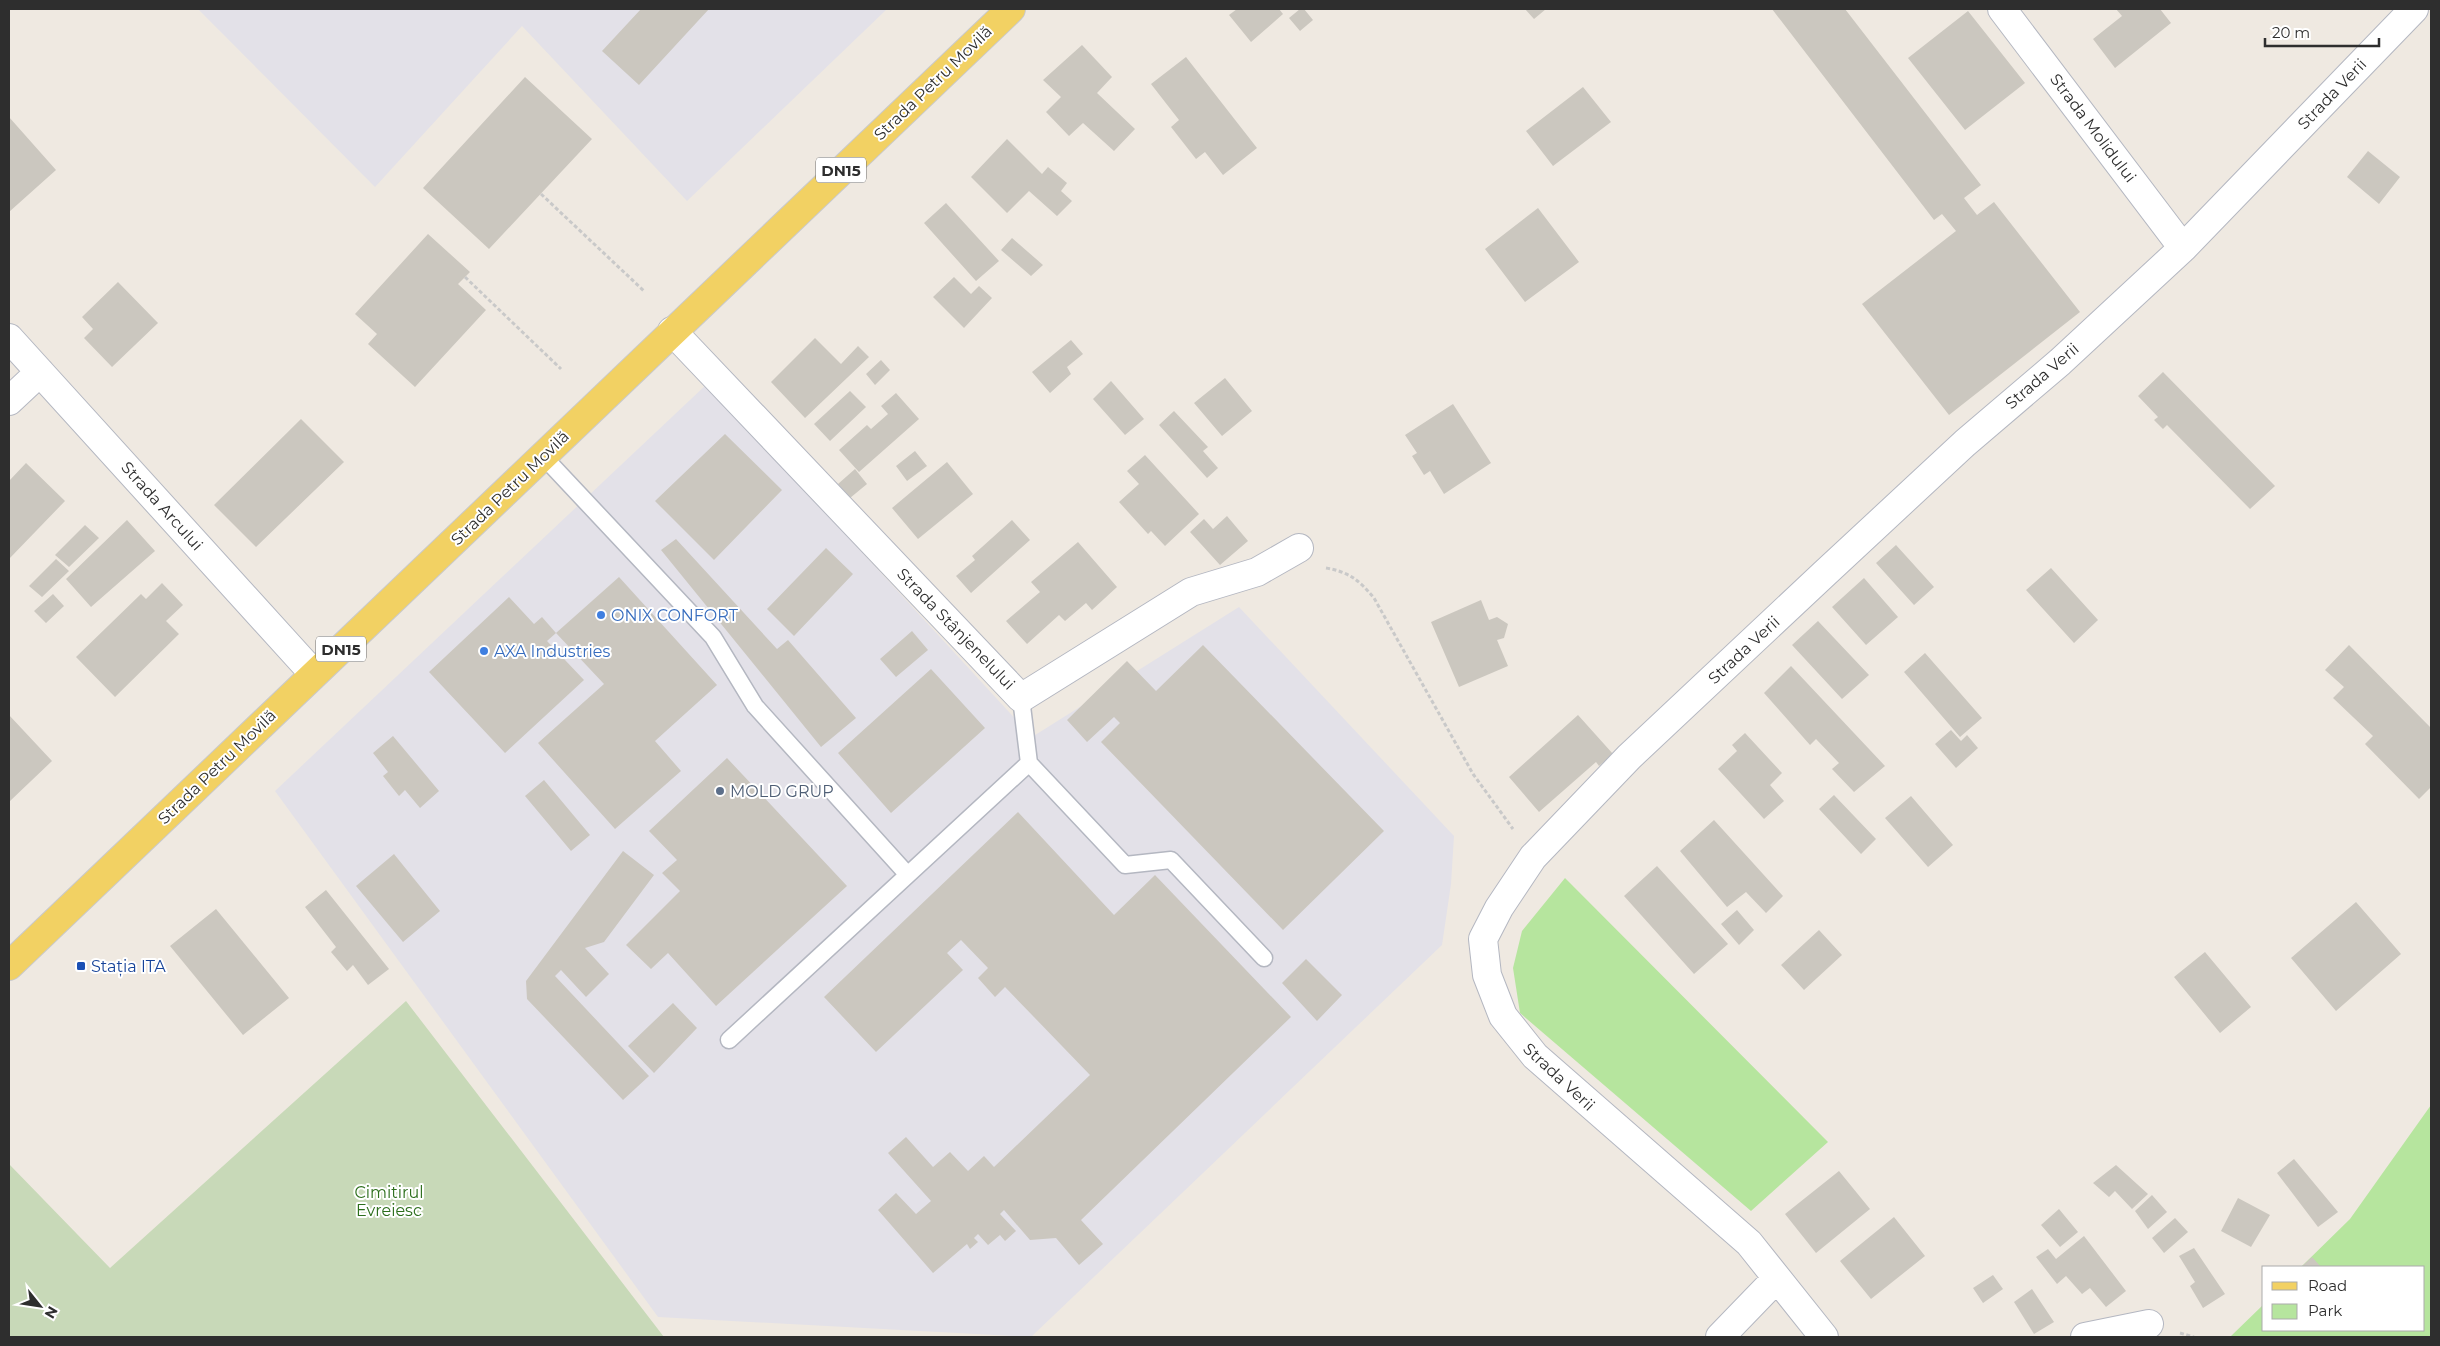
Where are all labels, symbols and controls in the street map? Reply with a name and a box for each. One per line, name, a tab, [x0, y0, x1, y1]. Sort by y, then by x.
scale bar	[2265, 15, 2379, 47]
street label: Strada Petru Movilă	[870, 22, 996, 144]
text: 20 m	[2272, 23, 2310, 42]
street label: Strada Verii	[2294, 55, 2370, 133]
street label: Strada Molidului	[2046, 70, 2140, 186]
road number: DN15	[816, 158, 866, 182]
street label: Strada Verii	[2001, 339, 2083, 413]
street label: Strada Petru Movilă	[447, 427, 573, 549]
street label: Strada Arcului	[117, 458, 207, 554]
street label: Strada Stânjenelului	[893, 564, 1019, 694]
place label: ONIX CONFORT	[611, 606, 739, 625]
marker: ONIX CONFORT	[595, 609, 607, 621]
street label: Strada Verii	[1704, 612, 1784, 688]
road number: DN15	[316, 636, 366, 662]
place label: AXA Industries	[494, 642, 610, 661]
marker: AXA Industries	[478, 645, 490, 657]
street label: Strada Petru Movilă	[154, 706, 280, 828]
place label: MOLD GRUP	[730, 782, 834, 801]
marker: MOLD GRUP	[714, 785, 726, 797]
place label: Stația ITA	[91, 957, 166, 977]
marker: Stația ITA	[75, 960, 87, 972]
street label: Strada Verii	[1519, 1039, 1599, 1115]
park label: Cimitirul Evreiesc	[354, 1183, 424, 1220]
legend	[2262, 1266, 2425, 1331]
text: Road	[2308, 1276, 2347, 1295]
north arrow	[15, 1281, 65, 1331]
text: Park	[2308, 1301, 2342, 1320]
text: N	[41, 1303, 62, 1322]

